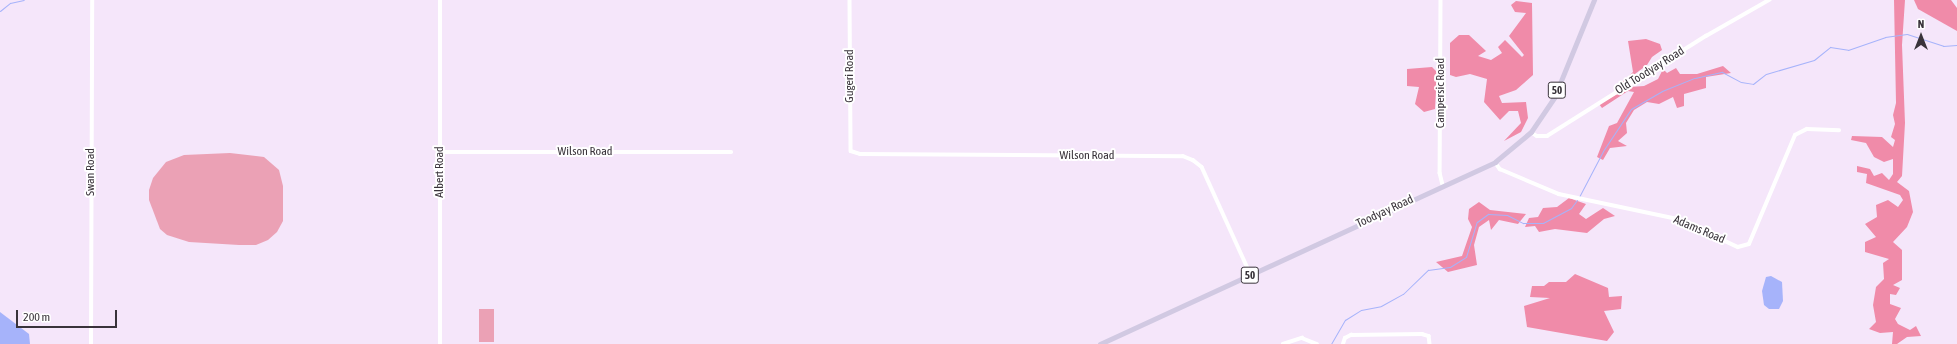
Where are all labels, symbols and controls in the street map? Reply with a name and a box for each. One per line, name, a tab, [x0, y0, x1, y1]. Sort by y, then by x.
north arrow	[1901, 16, 1941, 56]
text: N	[1918, 18, 1924, 30]
street label: Old Toodyay Road	[1613, 44, 1687, 98]
street label: Gugeri Road	[843, 49, 857, 103]
street label: Campersic Road	[1434, 58, 1448, 128]
road number: 50	[1547, 81, 1567, 99]
street label: Wilson Road	[558, 145, 612, 159]
street label: Albert Road	[433, 146, 447, 198]
street label: Swan Road	[84, 148, 98, 196]
street label: Wilson Road	[1060, 149, 1114, 163]
street label: Toodyay Road	[1354, 192, 1416, 232]
street label: Adams Road	[1671, 213, 1727, 247]
road number: 50	[1240, 266, 1260, 284]
scale bar	[18, 302, 119, 328]
text: 200 m	[23, 310, 50, 324]

